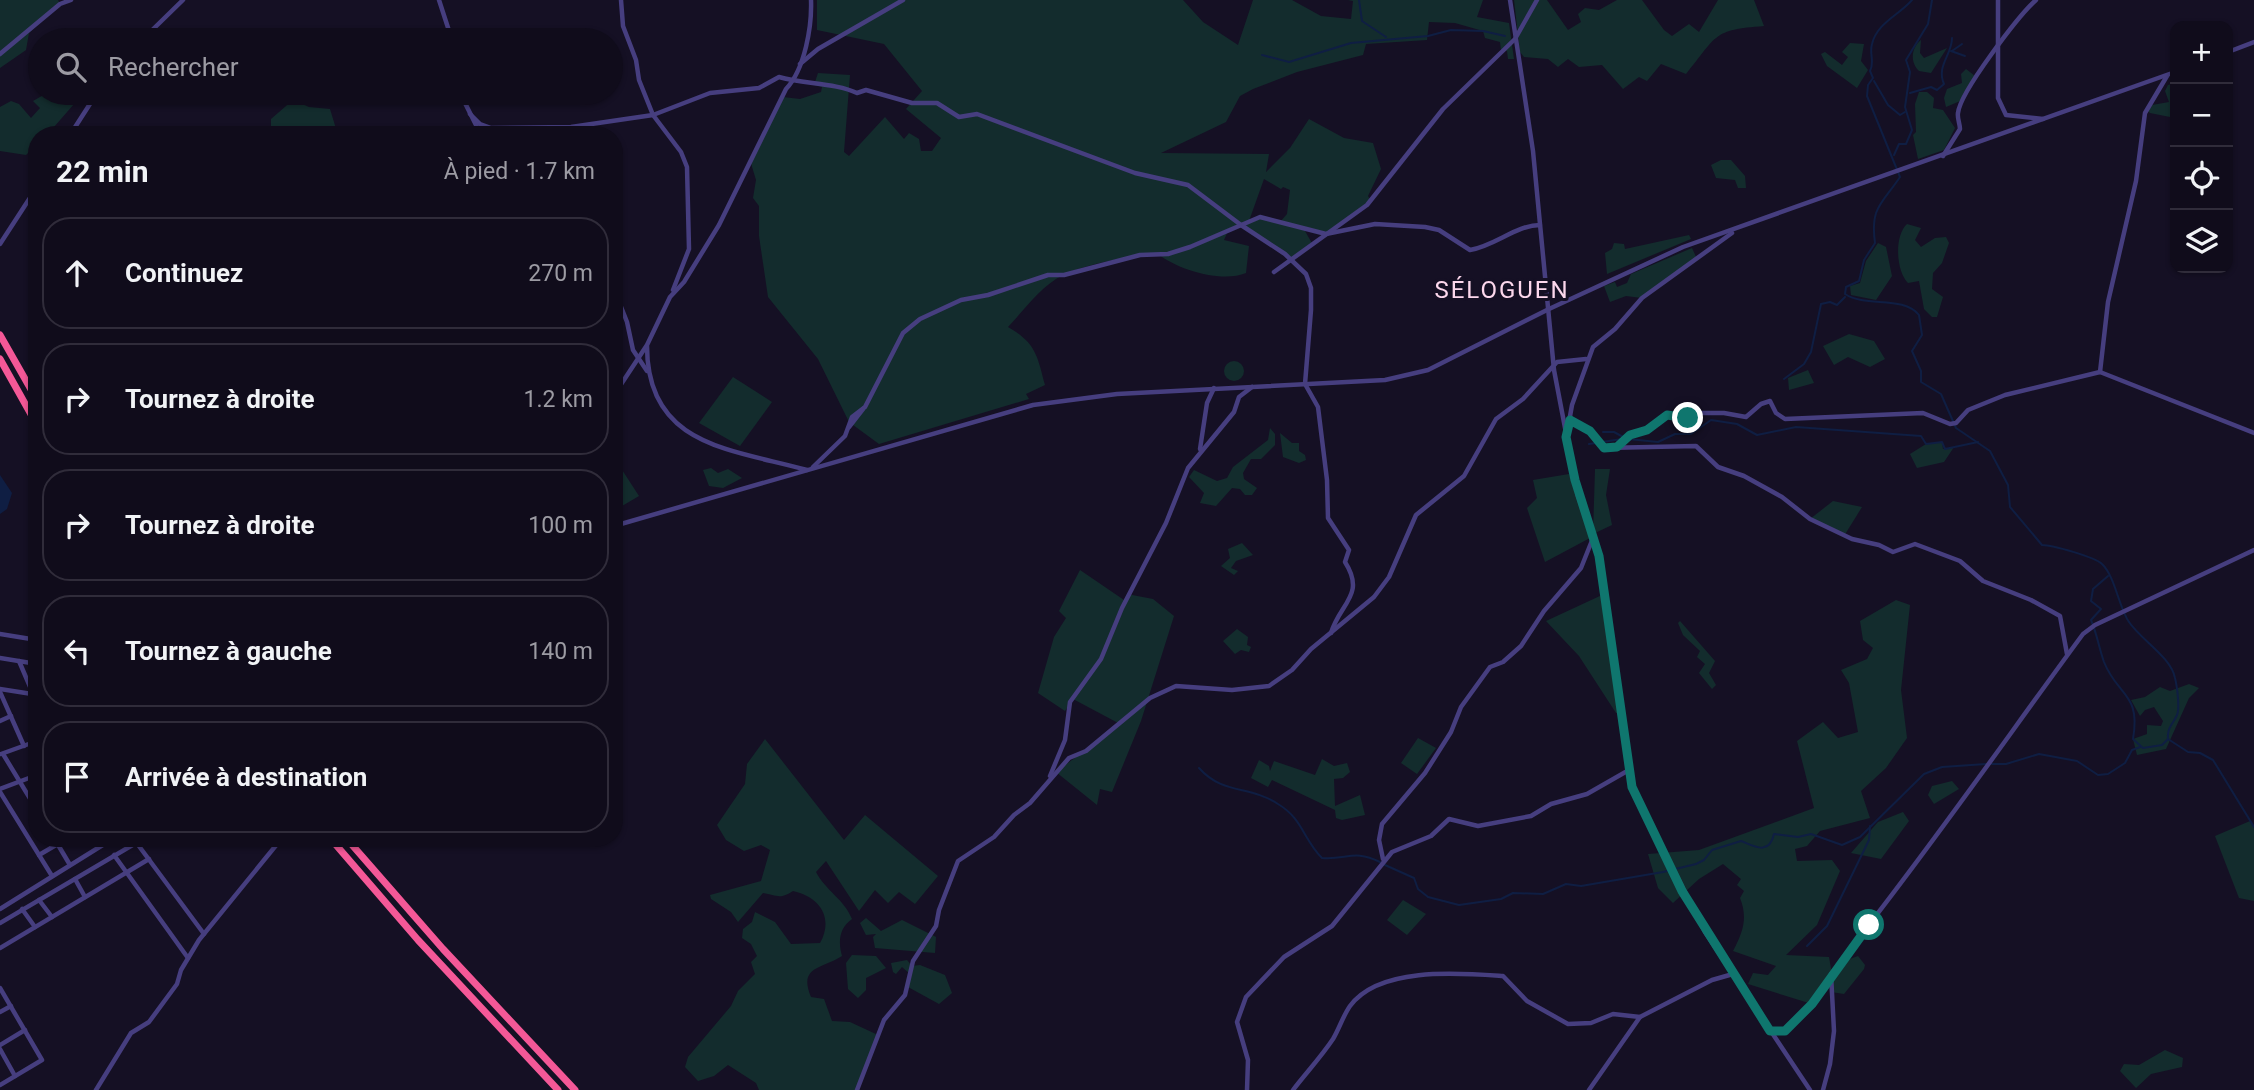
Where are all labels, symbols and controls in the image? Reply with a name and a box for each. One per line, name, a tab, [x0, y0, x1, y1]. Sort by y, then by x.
map controls	[2170, 21, 2233, 273]
button: +	[2170, 21, 2233, 84]
search box	[28, 28, 623, 105]
icon: search	[52, 48, 90, 86]
text: Rechercher	[108, 52, 239, 82]
button: −	[2170, 84, 2233, 147]
button: locate	[2170, 147, 2233, 210]
text: 22 min	[56, 154, 149, 189]
text: À pied · 1.7 km	[444, 158, 595, 185]
button: layers	[2170, 210, 2233, 273]
icon: ahead	[58, 254, 96, 292]
text: Continuez	[125, 258, 243, 288]
text: 270 m	[528, 260, 593, 287]
district label: SÉLOGUEN	[1434, 276, 1570, 304]
icon: right	[58, 380, 96, 418]
text: Tournez à droite	[125, 384, 315, 414]
text: 1.2 km	[524, 386, 593, 413]
route end	[1672, 402, 1703, 433]
icon: right	[58, 506, 96, 544]
text: Tournez à droite	[125, 510, 315, 540]
text: 100 m	[528, 512, 593, 539]
icon: left	[58, 632, 96, 670]
text: Tournez à gauche	[125, 636, 332, 666]
text: 140 m	[528, 638, 593, 665]
icon: arrive	[58, 758, 96, 796]
text: Arrivée à destination	[125, 762, 367, 792]
route start	[1853, 909, 1884, 940]

